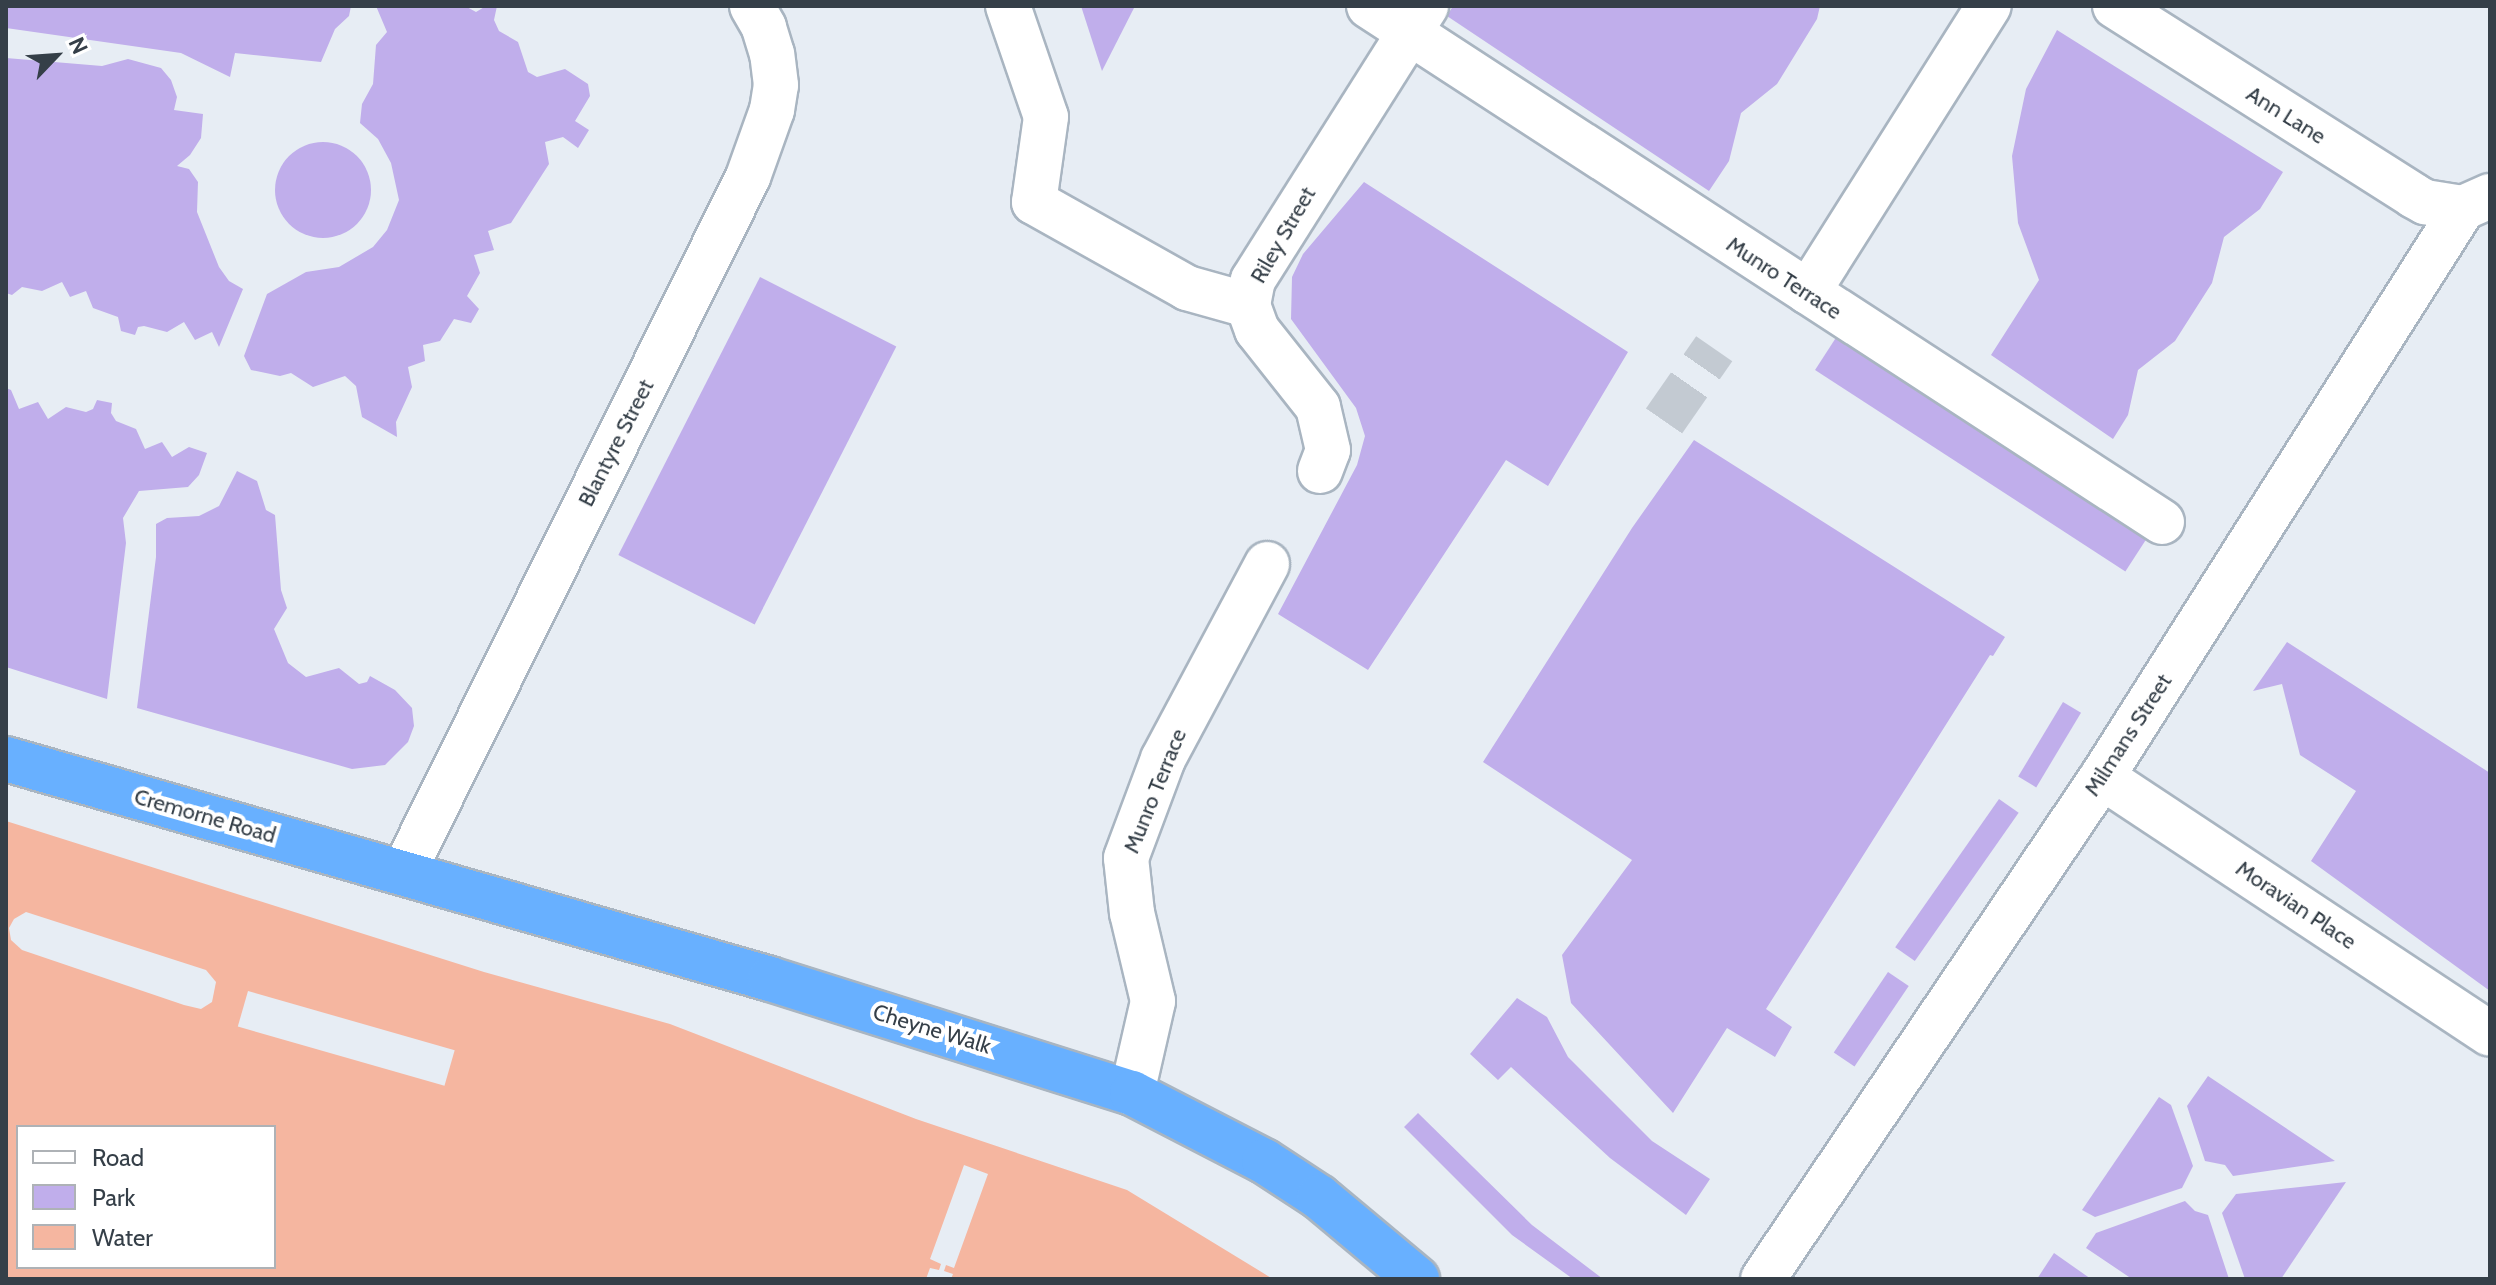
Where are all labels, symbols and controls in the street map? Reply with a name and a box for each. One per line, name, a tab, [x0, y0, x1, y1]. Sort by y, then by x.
north arrow	[16, 16, 96, 96]
text: N	[63, 33, 94, 58]
street label: Ann Lane	[2242, 80, 2330, 150]
street label: Riley Street	[1245, 182, 1321, 288]
street label: Munro Terrace	[1722, 231, 1846, 325]
street label: Blantyre Street	[573, 375, 659, 511]
street label: Milmans Street	[2079, 669, 2177, 801]
street label: Munro Terrace	[1118, 725, 1192, 857]
street label: Cremorne Road	[131, 783, 279, 849]
street label: Moravian Place	[2231, 855, 2361, 955]
street label: Cheyne Walk	[870, 999, 994, 1059]
legend	[16, 1125, 276, 1269]
text: Road	[92, 1143, 144, 1172]
text: Park	[92, 1183, 135, 1212]
text: Water	[92, 1223, 153, 1252]

